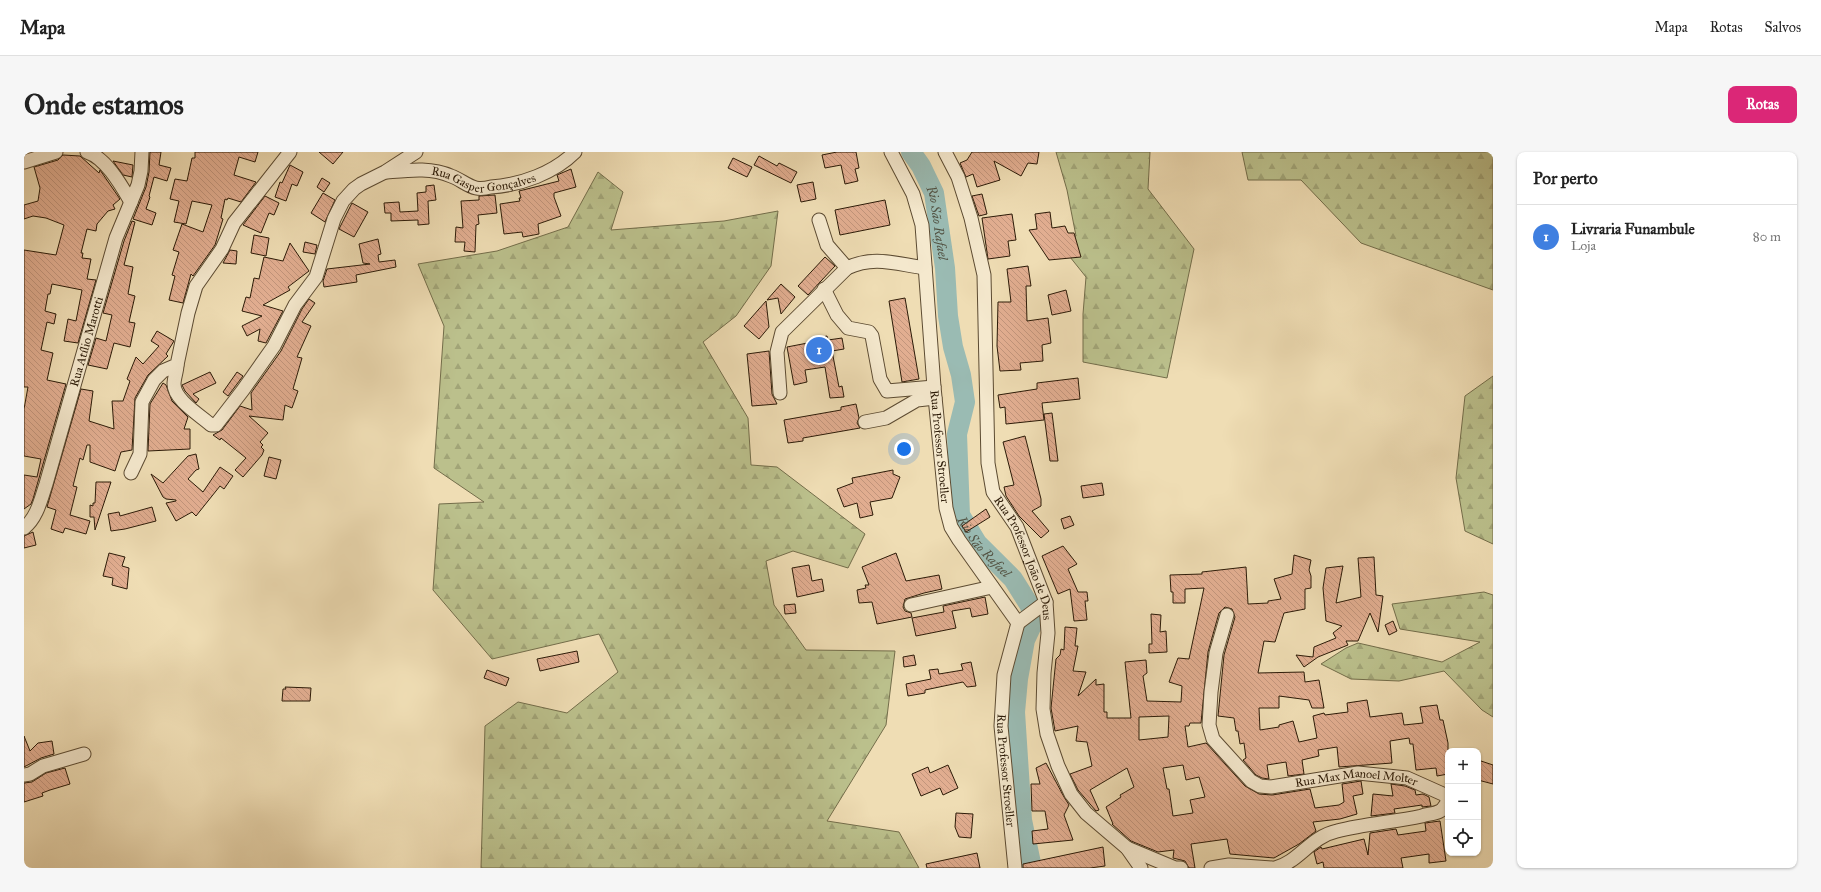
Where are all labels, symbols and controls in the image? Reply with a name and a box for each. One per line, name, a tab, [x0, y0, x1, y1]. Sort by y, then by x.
text: Mapa	[20, 16, 65, 39]
text: Mapa	[1654, 19, 1688, 36]
text: Rotas	[1710, 19, 1743, 36]
text: Salvos	[1765, 19, 1801, 36]
button: Rotas	[1728, 86, 1797, 123]
text: Onde estamos	[24, 87, 184, 122]
street label: Rua Gasper Gonçalves	[430, 164, 538, 195]
text: Por perto	[1533, 168, 1598, 189]
water label: Rio São Rafael	[922, 182, 951, 262]
text: Livraria Funambule	[1571, 220, 1695, 238]
text: 1	[1543, 229, 1549, 245]
text: 80 m	[1753, 229, 1781, 245]
text: Loja	[1571, 238, 1596, 254]
street label: Rua Atílio Marotti	[67, 294, 106, 388]
pin: 1	[806, 335, 832, 365]
street label: Rua Professor Stroeller	[927, 389, 953, 504]
your location	[894, 439, 914, 459]
street label: Rua Professor João de Deus	[991, 494, 1054, 621]
water label: Rio São Rafael	[953, 513, 1015, 582]
street label: Rua Professor Stroeller	[994, 713, 1018, 828]
map controls	[1445, 748, 1481, 856]
button: +	[1445, 748, 1481, 784]
street label: Rua Max Manoel Molter	[1294, 766, 1420, 790]
button: −	[1445, 784, 1481, 820]
button: locate	[1445, 820, 1481, 856]

